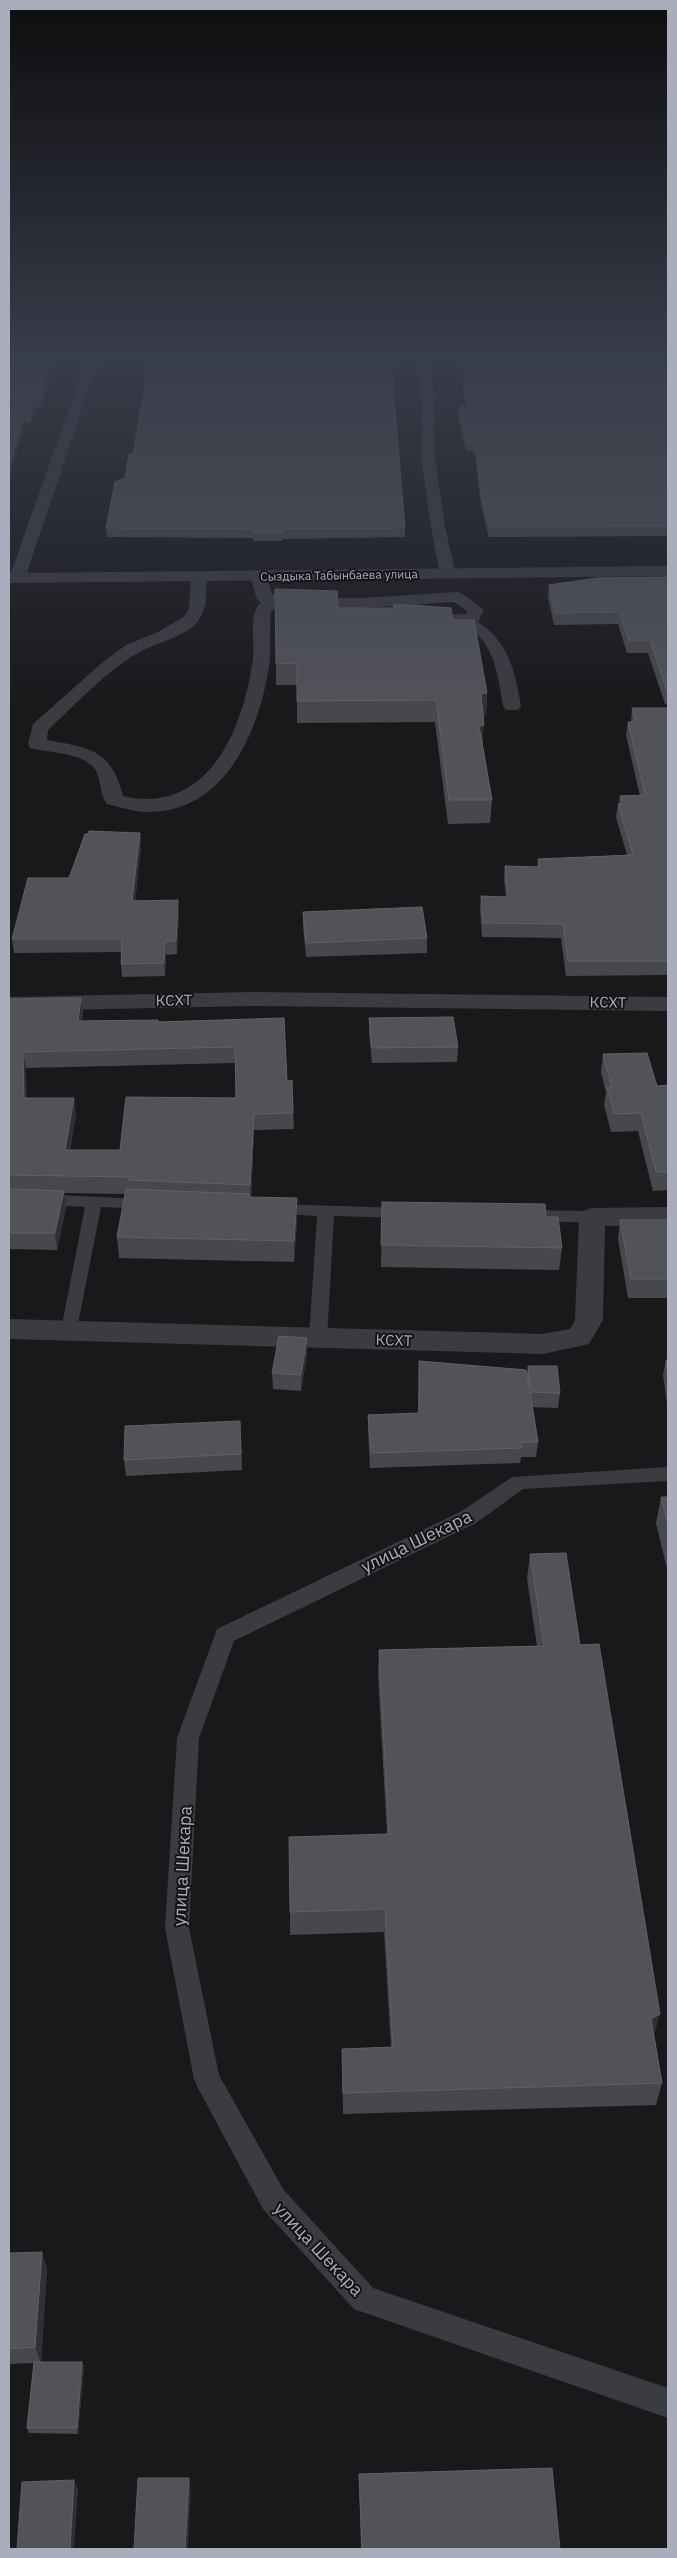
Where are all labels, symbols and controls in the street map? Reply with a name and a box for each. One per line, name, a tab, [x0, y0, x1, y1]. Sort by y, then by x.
street label: Сыздыка Табынбаева улица	[260, 566, 419, 584]
street label: КСХТ	[156, 990, 193, 1010]
street label: КСХТ	[590, 992, 627, 1012]
street label: КСХТ	[375, 1330, 413, 1350]
street label: улица Шекара	[357, 1504, 476, 1578]
street label: улица Шекара	[167, 1805, 197, 1927]
street label: улица Шекара	[269, 2197, 369, 2301]

